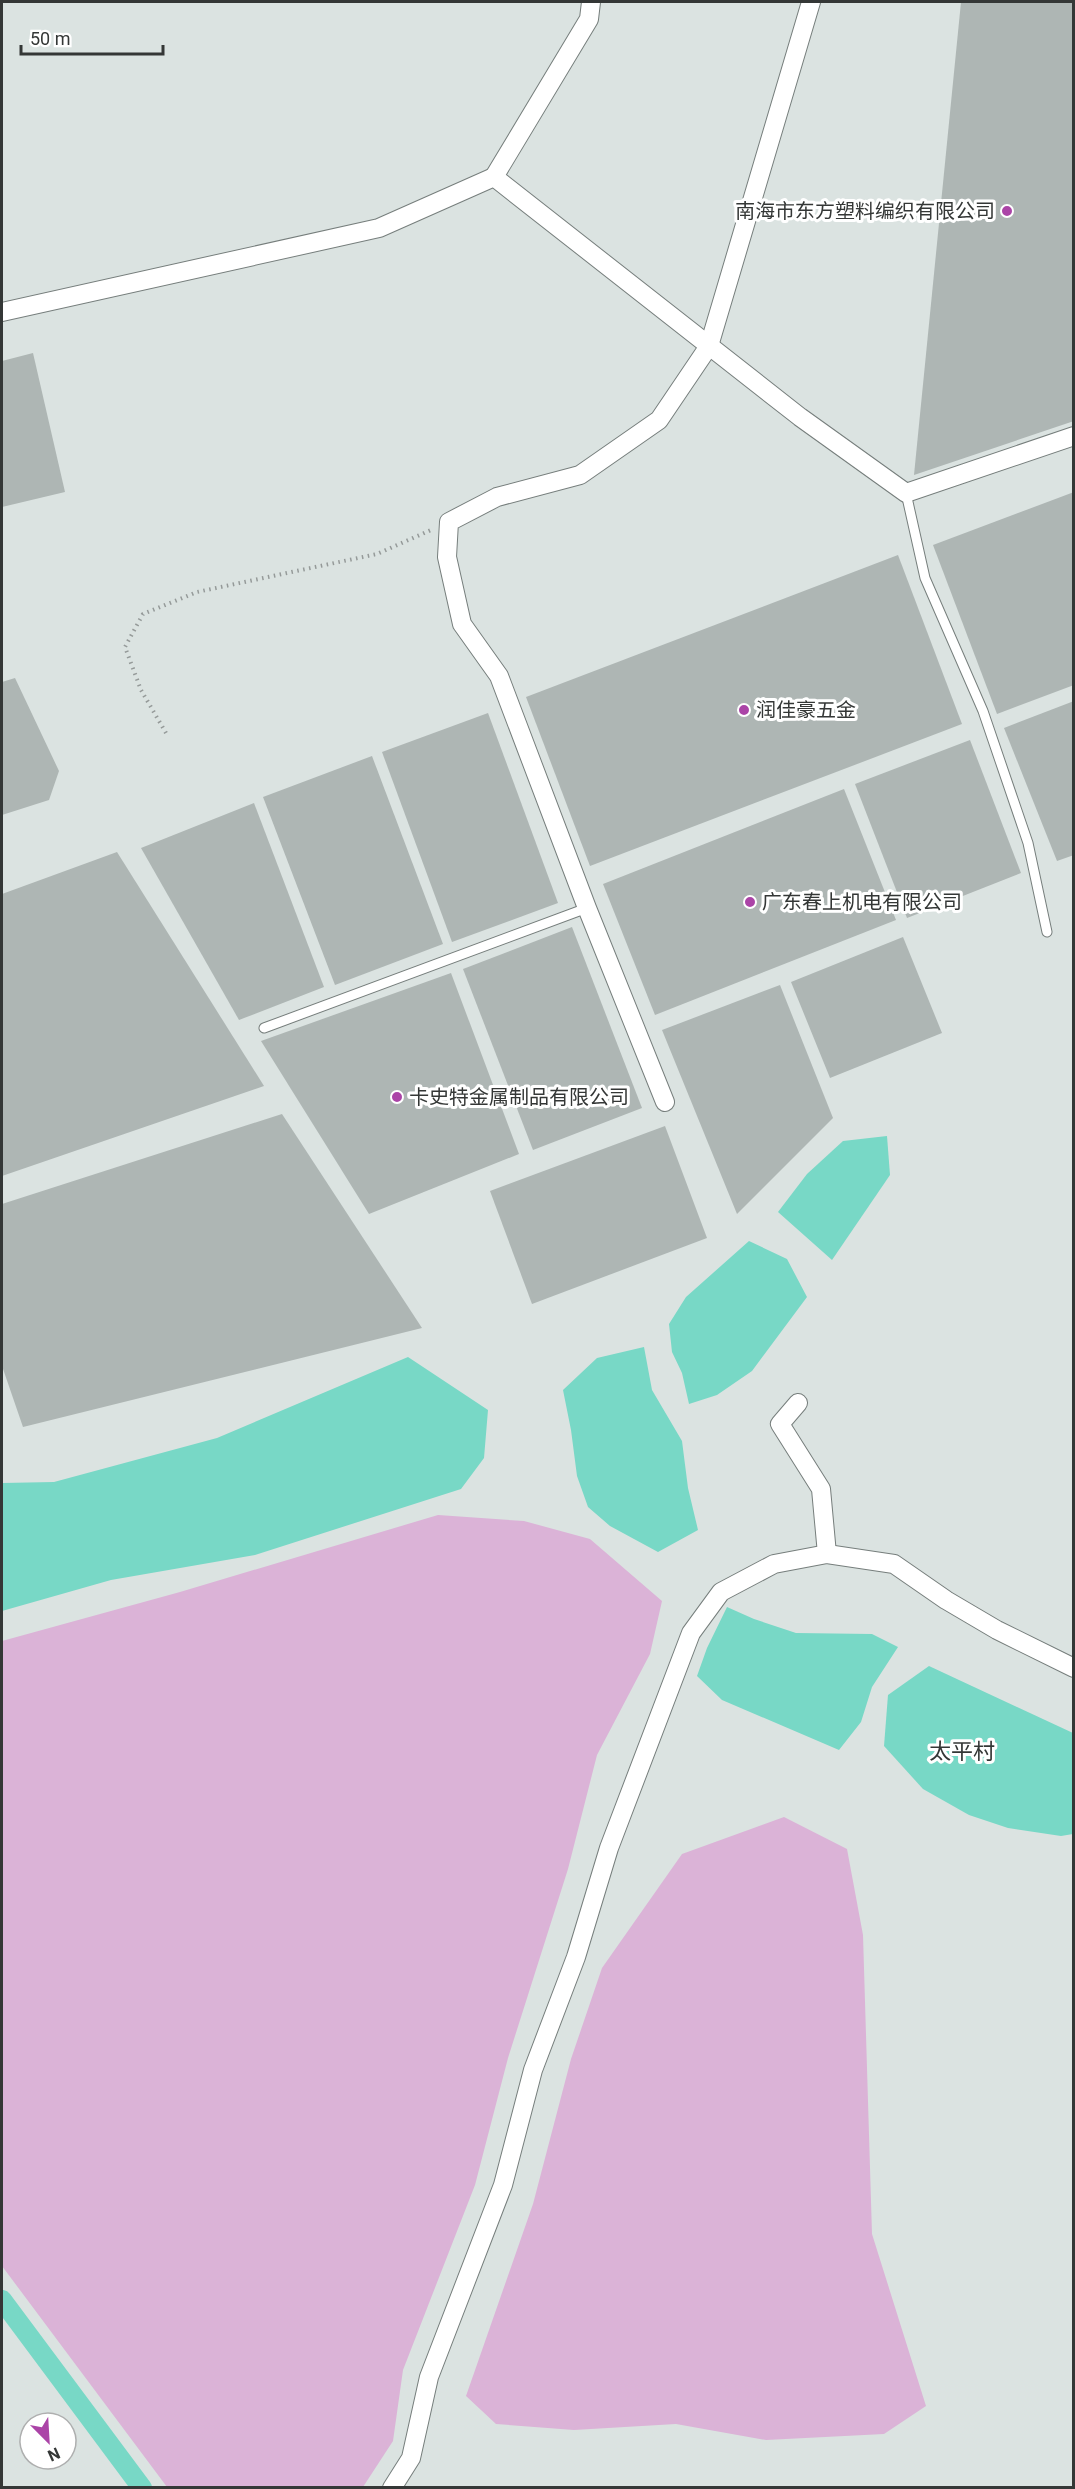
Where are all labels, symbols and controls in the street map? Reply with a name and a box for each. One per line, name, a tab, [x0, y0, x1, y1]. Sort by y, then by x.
scale bar	[21, 18, 164, 56]
text: 50 m	[30, 28, 70, 49]
place label: 南海市东方塑料编织有限公司	[735, 199, 995, 223]
marker: 南海市东方塑料编织有限公司	[1000, 204, 1014, 218]
place label: 润佳豪五金	[756, 698, 856, 722]
marker: 润佳豪五金	[737, 703, 751, 717]
place label: 广东春上机电有限公司	[762, 890, 962, 914]
marker: 广东春上机电有限公司	[743, 895, 757, 909]
place label: 卡史特金属制品有限公司	[409, 1085, 629, 1109]
marker: 卡史特金属制品有限公司	[390, 1090, 404, 1104]
district label: 太平村	[929, 1739, 995, 1764]
north arrow	[18, 2411, 78, 2471]
text: N	[45, 2443, 63, 2465]

